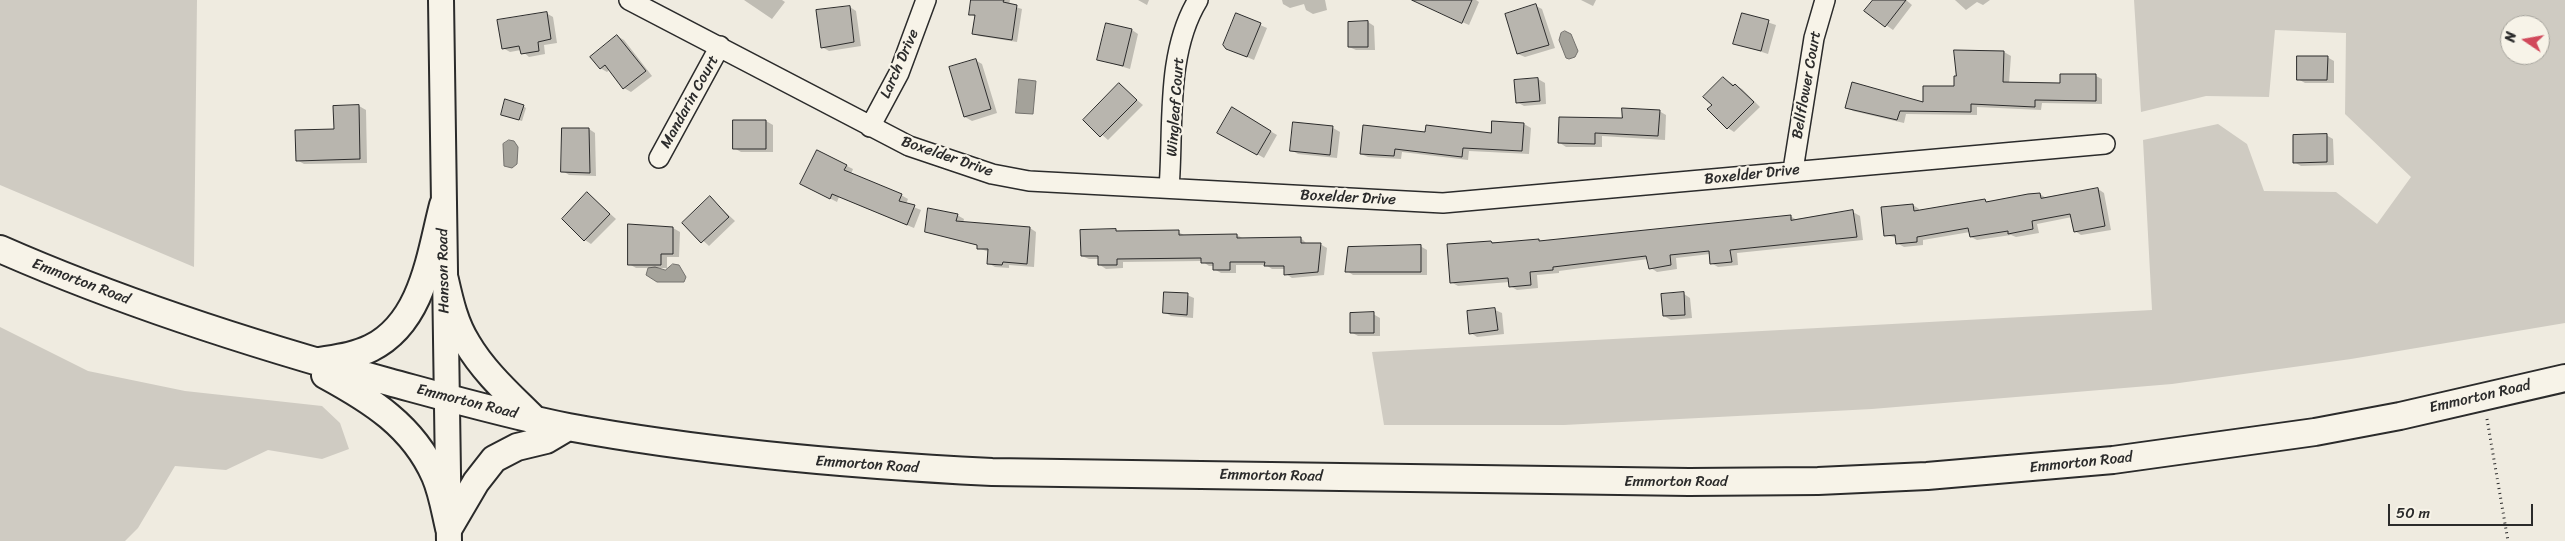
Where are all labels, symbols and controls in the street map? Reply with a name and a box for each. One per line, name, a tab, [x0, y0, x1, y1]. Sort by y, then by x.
north arrow	[2500, 15, 2550, 65]
street label: Larch Drive	[877, 27, 923, 101]
street label: Bellflower Court	[1789, 30, 1825, 140]
text: N	[2498, 30, 2524, 44]
street label: Mandarin Court	[657, 52, 723, 152]
street label: Wingleaf Court	[1164, 57, 1188, 157]
street label: Boxelder Drive	[899, 133, 995, 181]
street label: Boxelder Drive	[1703, 161, 1801, 189]
street label: Boxelder Drive	[1300, 187, 1396, 209]
street label: Hanson Road	[434, 228, 454, 314]
street label: Emmorton Road	[29, 255, 133, 309]
street label: Emmorton Road	[2428, 377, 2532, 417]
street label: Emmorton Road	[415, 381, 519, 423]
street label: Emmorton Road	[2029, 449, 2133, 477]
street label: Emmorton Road	[815, 452, 919, 478]
street label: Emmorton Road	[1219, 466, 1323, 486]
street label: Emmorton Road	[1624, 473, 1728, 491]
scale bar	[2390, 494, 2535, 526]
text: 50 m	[2396, 500, 2430, 526]

